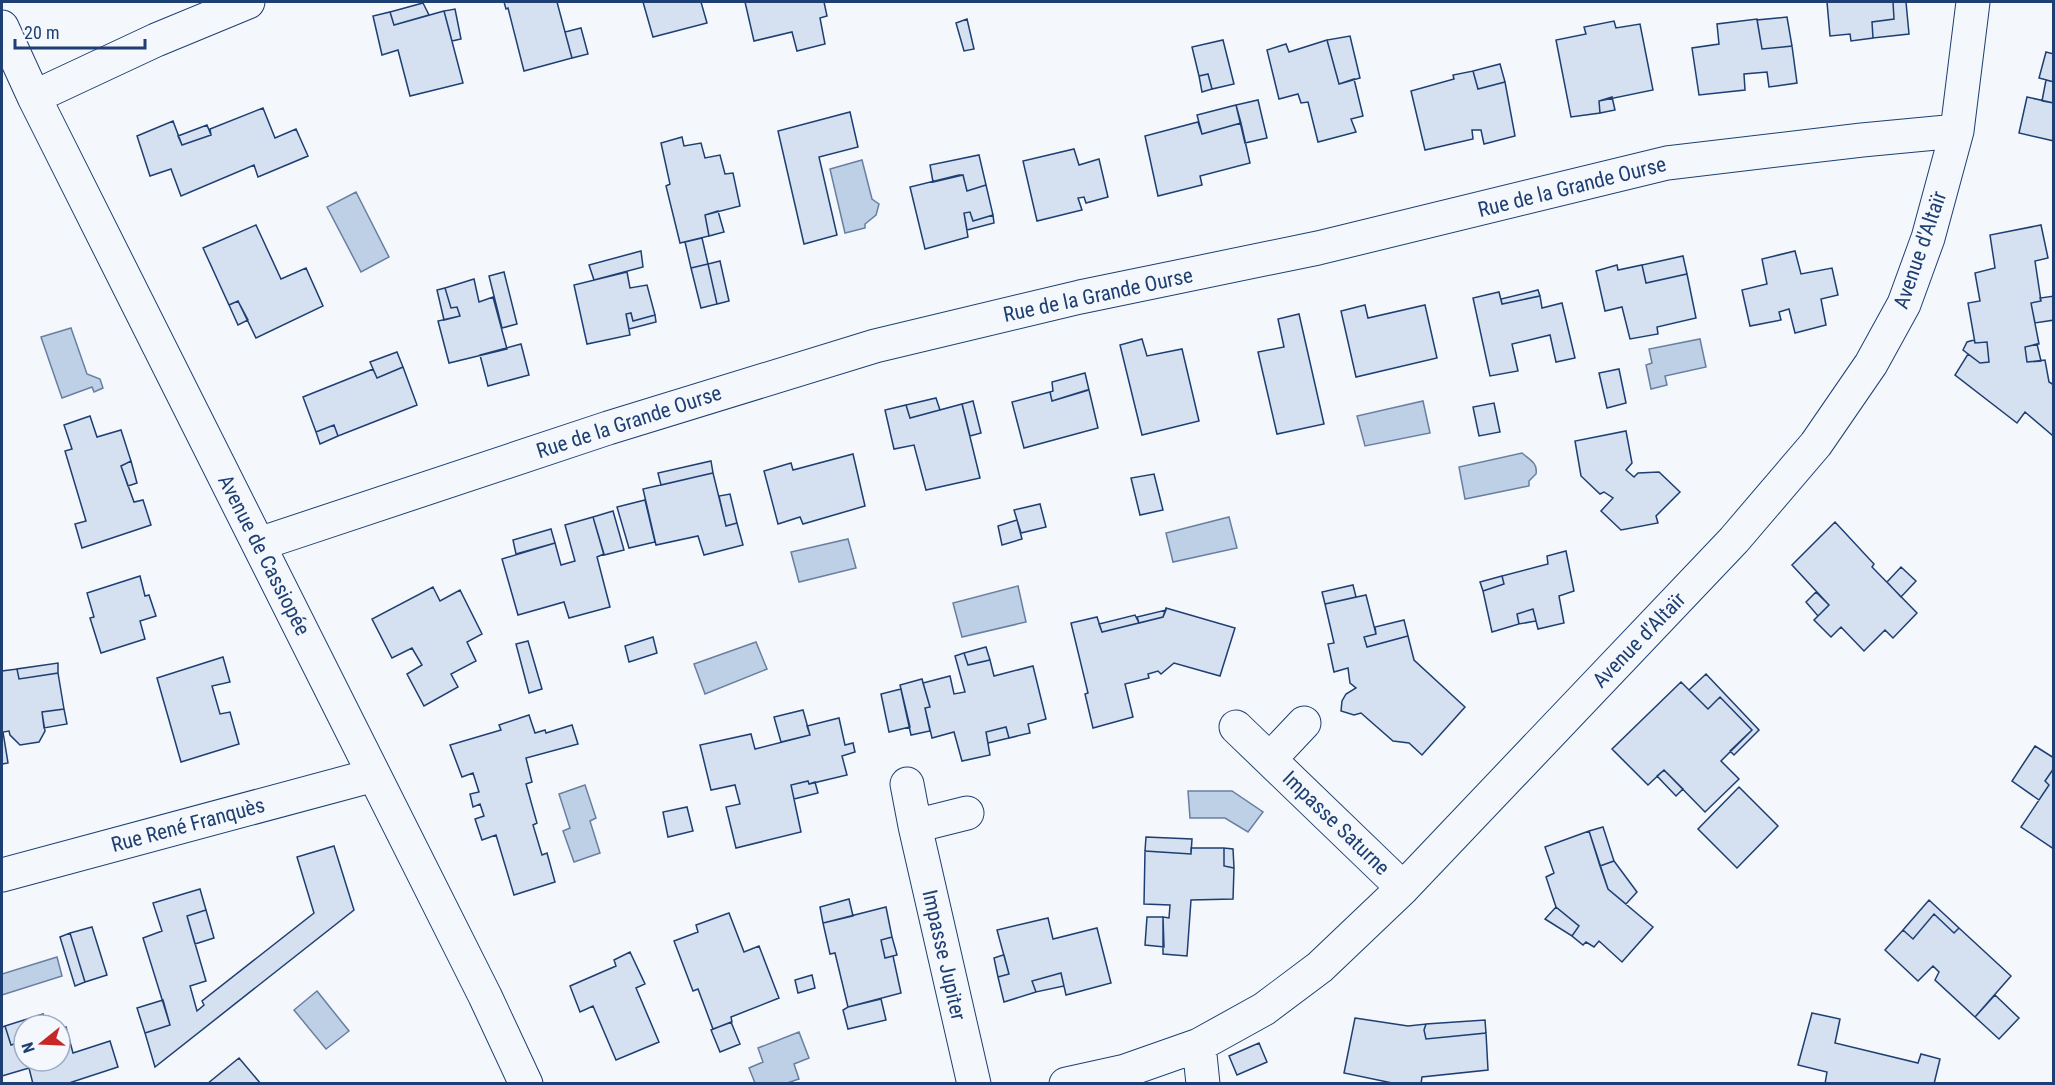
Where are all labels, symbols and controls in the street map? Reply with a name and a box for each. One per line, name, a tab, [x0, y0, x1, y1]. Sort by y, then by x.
scale bar	[15, 12, 146, 50]
text: 20 m	[24, 22, 59, 43]
street label: Rue de la Grande Ourse	[1475, 152, 1669, 222]
street label: Avenue d'Altaïr	[1889, 188, 1951, 312]
street label: Rue de la Grande Ourse	[1001, 263, 1195, 327]
street label: Rue de la Grande Ourse	[533, 381, 725, 463]
street label: Avenue de Cassiopée	[213, 471, 315, 639]
street label: Avenue d'Altaïr	[1588, 588, 1690, 692]
street label: Impasse Saturne	[1278, 766, 1394, 880]
street label: Rue René Franquès	[109, 793, 267, 857]
street label: Impasse Jupiter	[917, 887, 971, 1023]
north arrow	[12, 1013, 72, 1073]
text: N	[18, 1040, 39, 1055]

